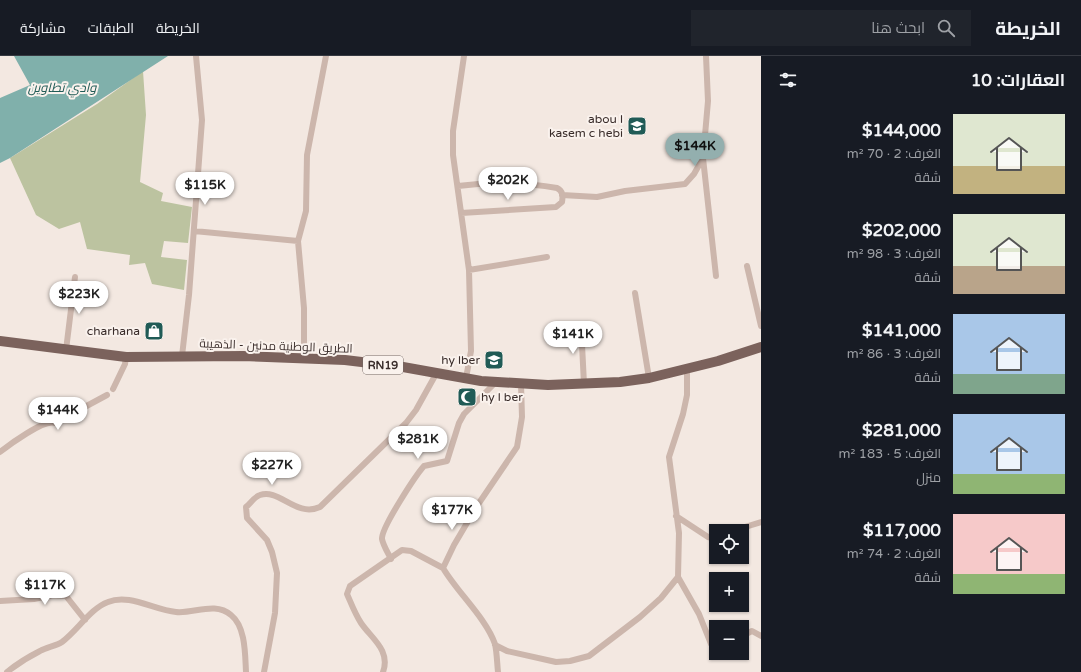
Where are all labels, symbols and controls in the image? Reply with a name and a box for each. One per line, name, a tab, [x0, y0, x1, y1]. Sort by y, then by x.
search box	[691, 10, 971, 46]
icon: search	[935, 17, 957, 39]
text: الخريطة	[995, 18, 1061, 40]
text: ابحث هنا	[871, 19, 925, 37]
text: مشاركة	[20, 20, 66, 37]
text: الطبقات	[88, 20, 134, 37]
text: الخريطة	[156, 20, 200, 37]
icon: filters	[777, 69, 799, 91]
text: العقارات: 10	[971, 70, 1065, 91]
water label: وادي تطاوين	[28, 80, 97, 98]
place label: abou l kasem c hebi	[549, 112, 623, 140]
school or university icon: abou l kasem c hebi	[626, 115, 648, 137]
text: $144,000	[862, 120, 941, 141]
icon: home	[985, 130, 1033, 178]
pin: $144K	[667, 133, 723, 167]
text: $144K	[674, 138, 716, 154]
text: الغرف: 2 · 70 m²	[847, 146, 941, 162]
pin: $202K	[480, 167, 536, 201]
text: شقة	[914, 170, 941, 186]
pin: $115K	[177, 172, 233, 206]
text: $202K	[487, 172, 529, 188]
text: $115K	[184, 177, 226, 193]
text: $202,000	[862, 220, 941, 241]
icon: home	[985, 230, 1033, 278]
text: الغرف: 3 · 98 m²	[847, 246, 941, 262]
text: شقة	[914, 270, 941, 286]
pin: $223K	[51, 281, 107, 315]
text: $223K	[58, 286, 100, 302]
shop icon: charhana	[143, 320, 165, 342]
text: $141,000	[862, 320, 941, 341]
pin: $141K	[545, 321, 601, 355]
place label: charhana	[87, 324, 140, 338]
text: $141K	[552, 326, 594, 342]
icon: home	[985, 330, 1033, 378]
street label: الطريق الوطنية مدنين - الذهيبة	[199, 336, 353, 356]
text: الغرف: 3 · 86 m²	[847, 346, 941, 362]
school or university icon: hy lber	[483, 349, 505, 371]
place label: hy lber	[441, 353, 480, 367]
road number: RN19	[363, 356, 403, 374]
text: شقة	[914, 370, 941, 386]
mosque icon: hy l ber	[456, 386, 478, 408]
place label: hy l ber	[481, 390, 523, 404]
pin: $144K	[30, 397, 86, 431]
text: $144K	[37, 402, 79, 418]
text: $281,000	[862, 420, 941, 441]
pin: $281K	[390, 426, 446, 460]
icon: home	[985, 430, 1033, 478]
text: $281K	[397, 431, 439, 447]
text: الغرف: 5 · 183 m²	[839, 446, 941, 462]
pin: $227K	[244, 452, 300, 486]
text: $227K	[251, 457, 293, 473]
text: منزل	[916, 470, 941, 486]
pin: $177K	[424, 497, 480, 531]
text: $177K	[431, 502, 473, 518]
text: $117,000	[863, 520, 941, 541]
map controls	[709, 524, 749, 660]
button: locate	[709, 524, 749, 564]
icon: home	[985, 530, 1033, 578]
text: الغرف: 2 · 74 m²	[847, 546, 941, 562]
text: شقة	[914, 570, 941, 586]
pin: $117K	[17, 572, 73, 606]
button: +	[709, 572, 749, 612]
text: $117K	[24, 577, 66, 593]
button: −	[709, 620, 749, 660]

